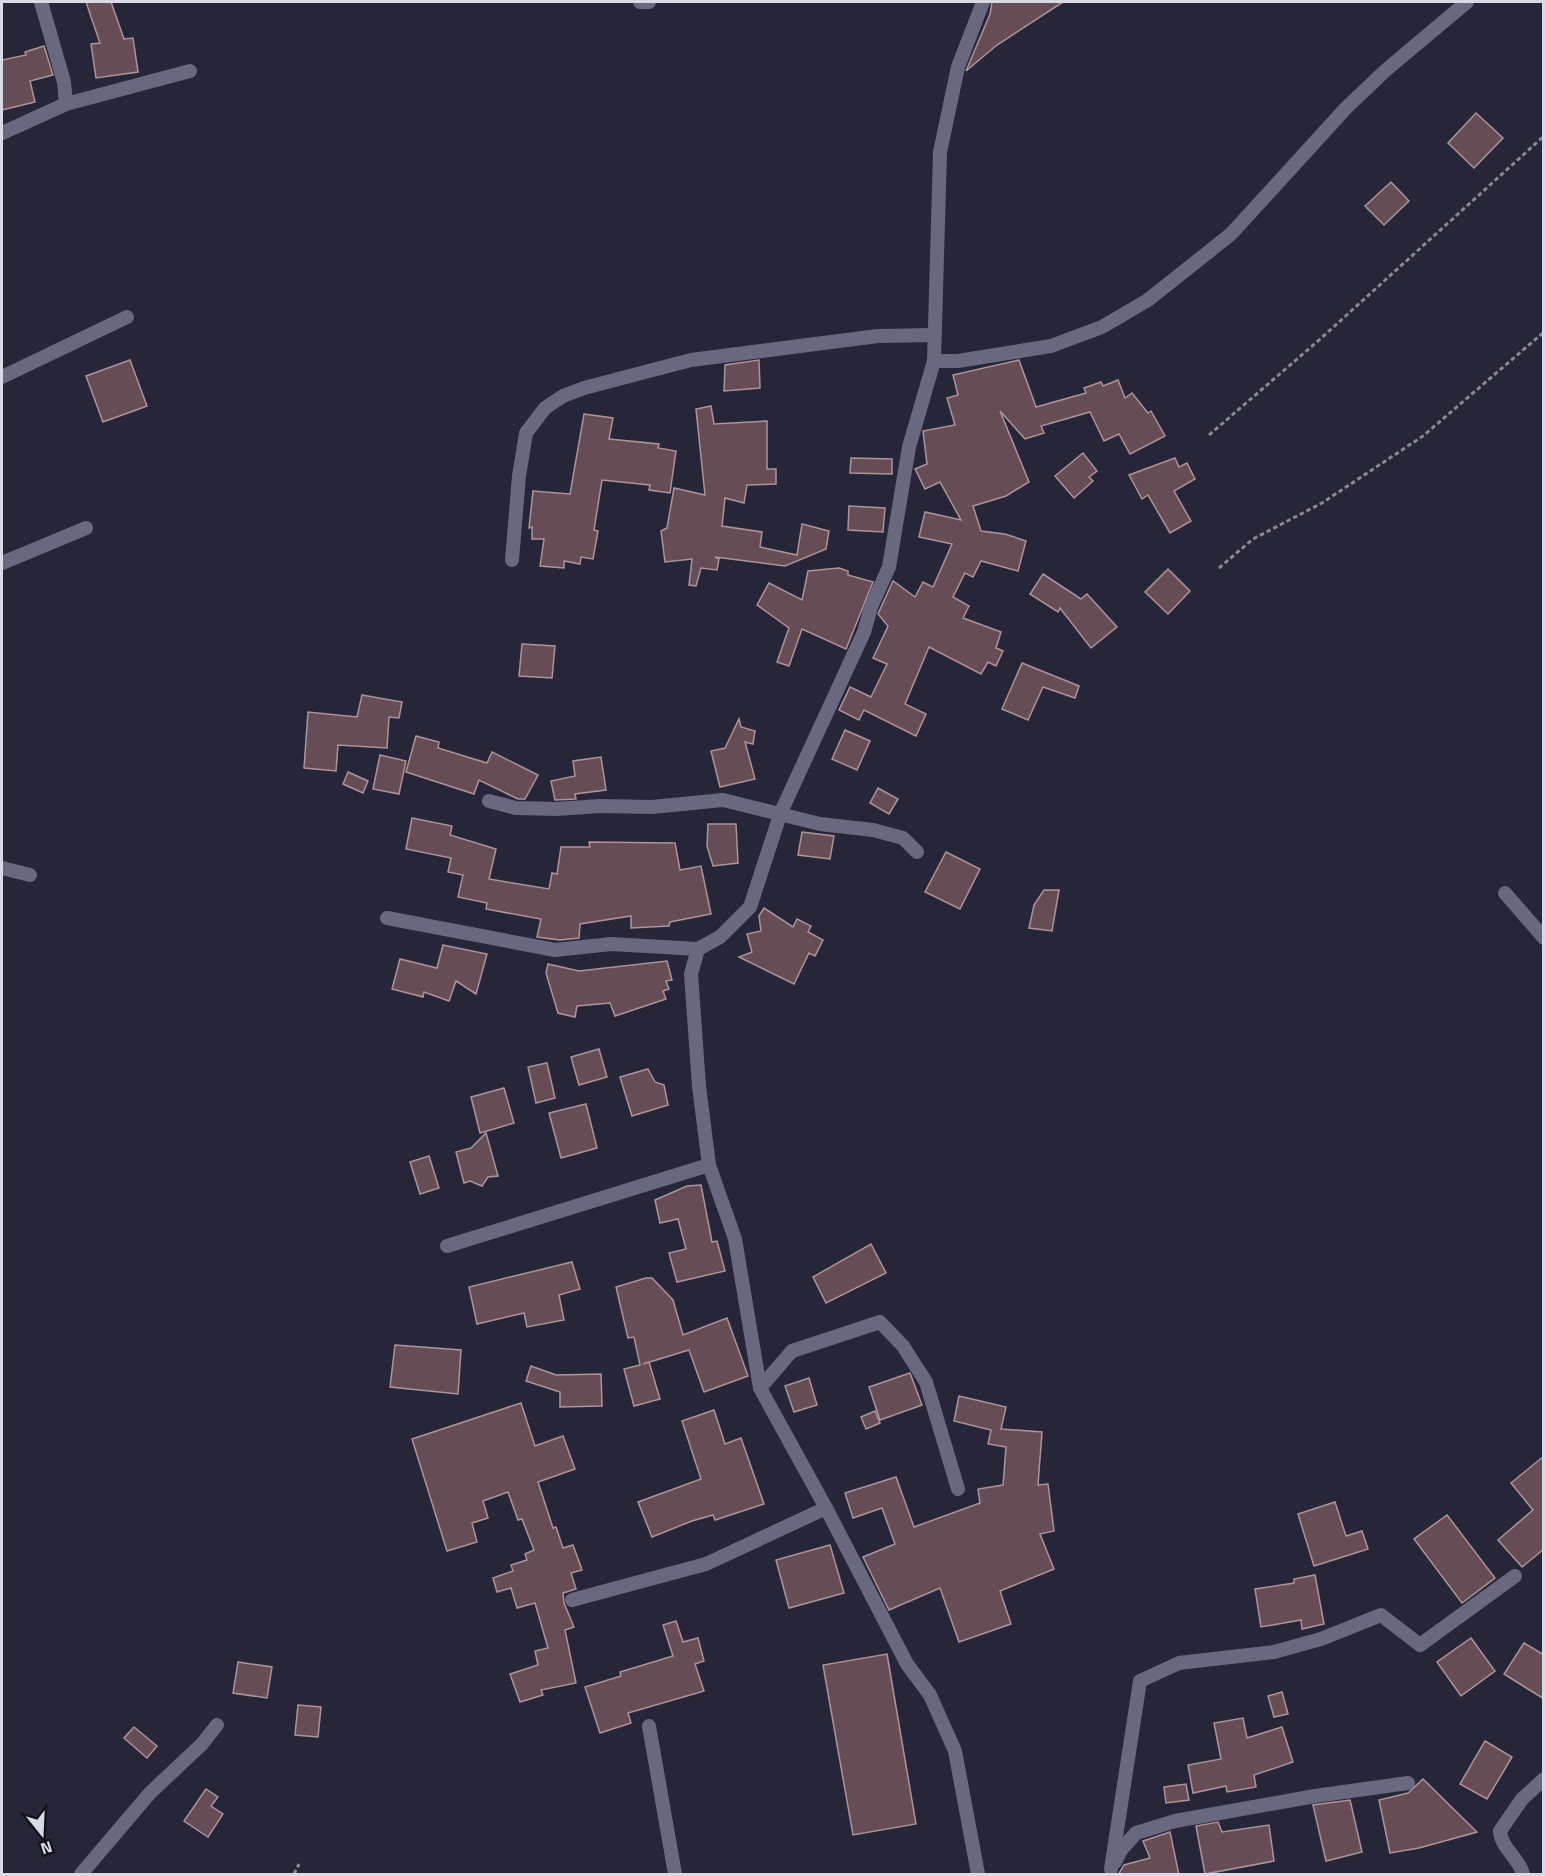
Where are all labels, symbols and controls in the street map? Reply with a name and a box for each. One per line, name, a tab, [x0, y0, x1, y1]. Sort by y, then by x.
north arrow	[12, 1804, 72, 1864]
text: N	[38, 1835, 56, 1861]

